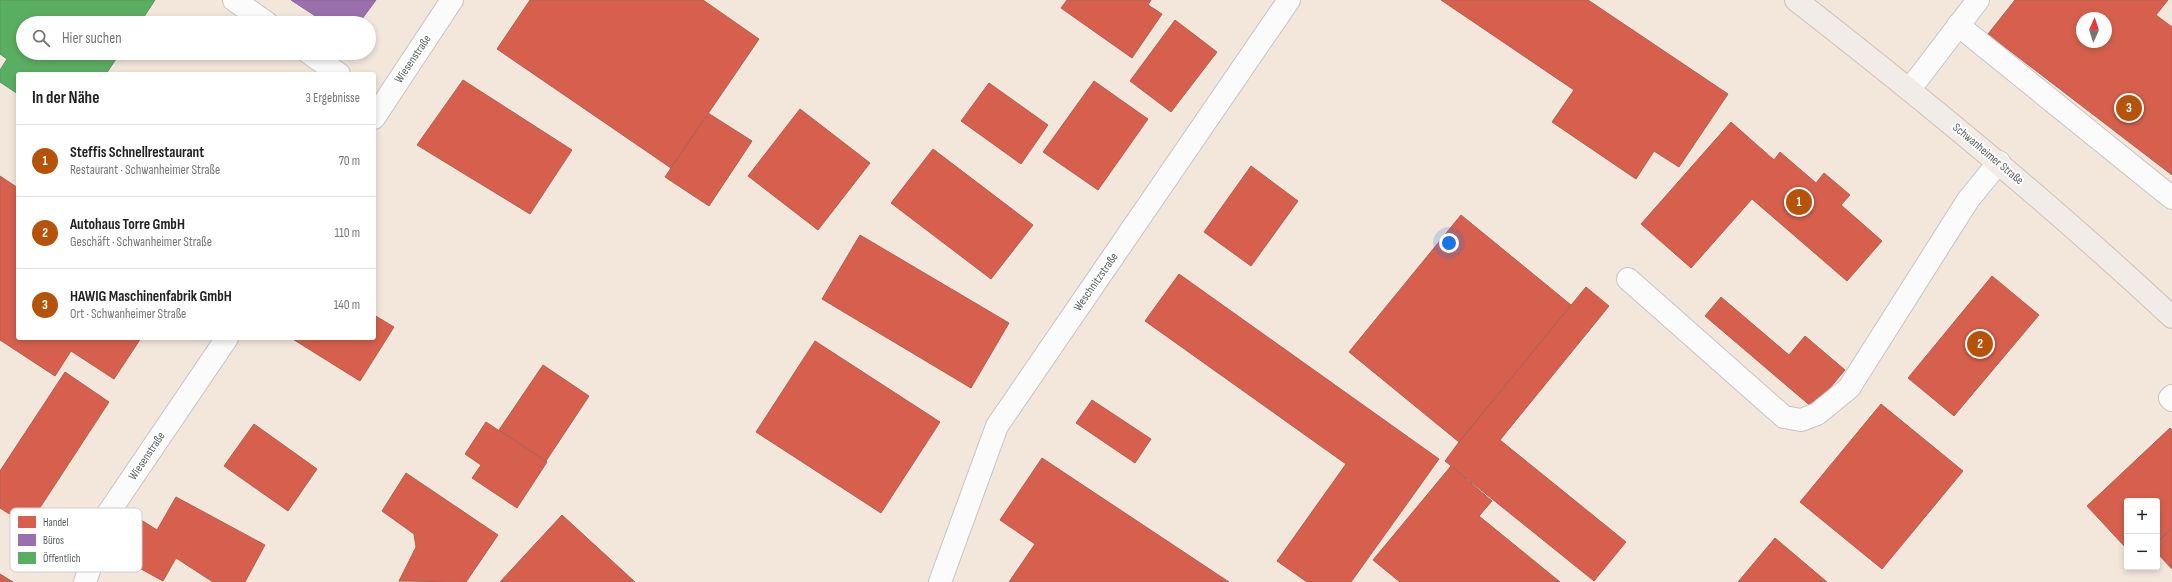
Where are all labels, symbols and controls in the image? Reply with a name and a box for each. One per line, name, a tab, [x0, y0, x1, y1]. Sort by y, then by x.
north arrow	[2076, 12, 2112, 48]
search box	[16, 16, 376, 60]
icon: search	[30, 27, 52, 49]
text: Hier suchen	[62, 29, 122, 48]
street label: Wiesenstraße	[391, 32, 435, 86]
text: In der Nähe	[32, 88, 99, 108]
text: 3 Ergebnisse	[306, 90, 360, 106]
pin: 3	[2116, 93, 2142, 123]
street label: Schwanheimer Straße	[1949, 120, 2027, 188]
text: Steffis Schnellrestaurant	[70, 143, 204, 162]
text: 1	[42, 153, 48, 169]
text: 70 m	[339, 153, 360, 169]
text: Restaurant · Schwanheimer Straße	[70, 162, 220, 178]
pin: 1	[1786, 187, 1812, 217]
text: Autohaus Torre GmbH	[70, 215, 185, 234]
text: 2	[42, 225, 48, 241]
text: 110 m	[335, 225, 360, 241]
your location	[1439, 233, 1459, 253]
text: Geschäft · Schwanheimer Straße	[70, 234, 212, 250]
street label: Weschnitzstraße	[1070, 250, 1122, 314]
text: HAWIG Maschinenfabrik GmbH	[70, 287, 232, 306]
text: 3	[42, 297, 48, 313]
text: 140 m	[334, 297, 360, 313]
text: Ort · Schwanheimer Straße	[70, 306, 186, 322]
pin: 2	[1967, 329, 1993, 359]
street label: Wiesenstraße	[125, 429, 169, 483]
map controls	[2124, 498, 2160, 570]
button: +	[2124, 498, 2160, 534]
legend	[10, 508, 142, 572]
text: Handel	[43, 516, 69, 529]
text: Büros	[43, 534, 64, 547]
button: −	[2124, 534, 2160, 570]
text: Öffentlich	[43, 552, 81, 565]

